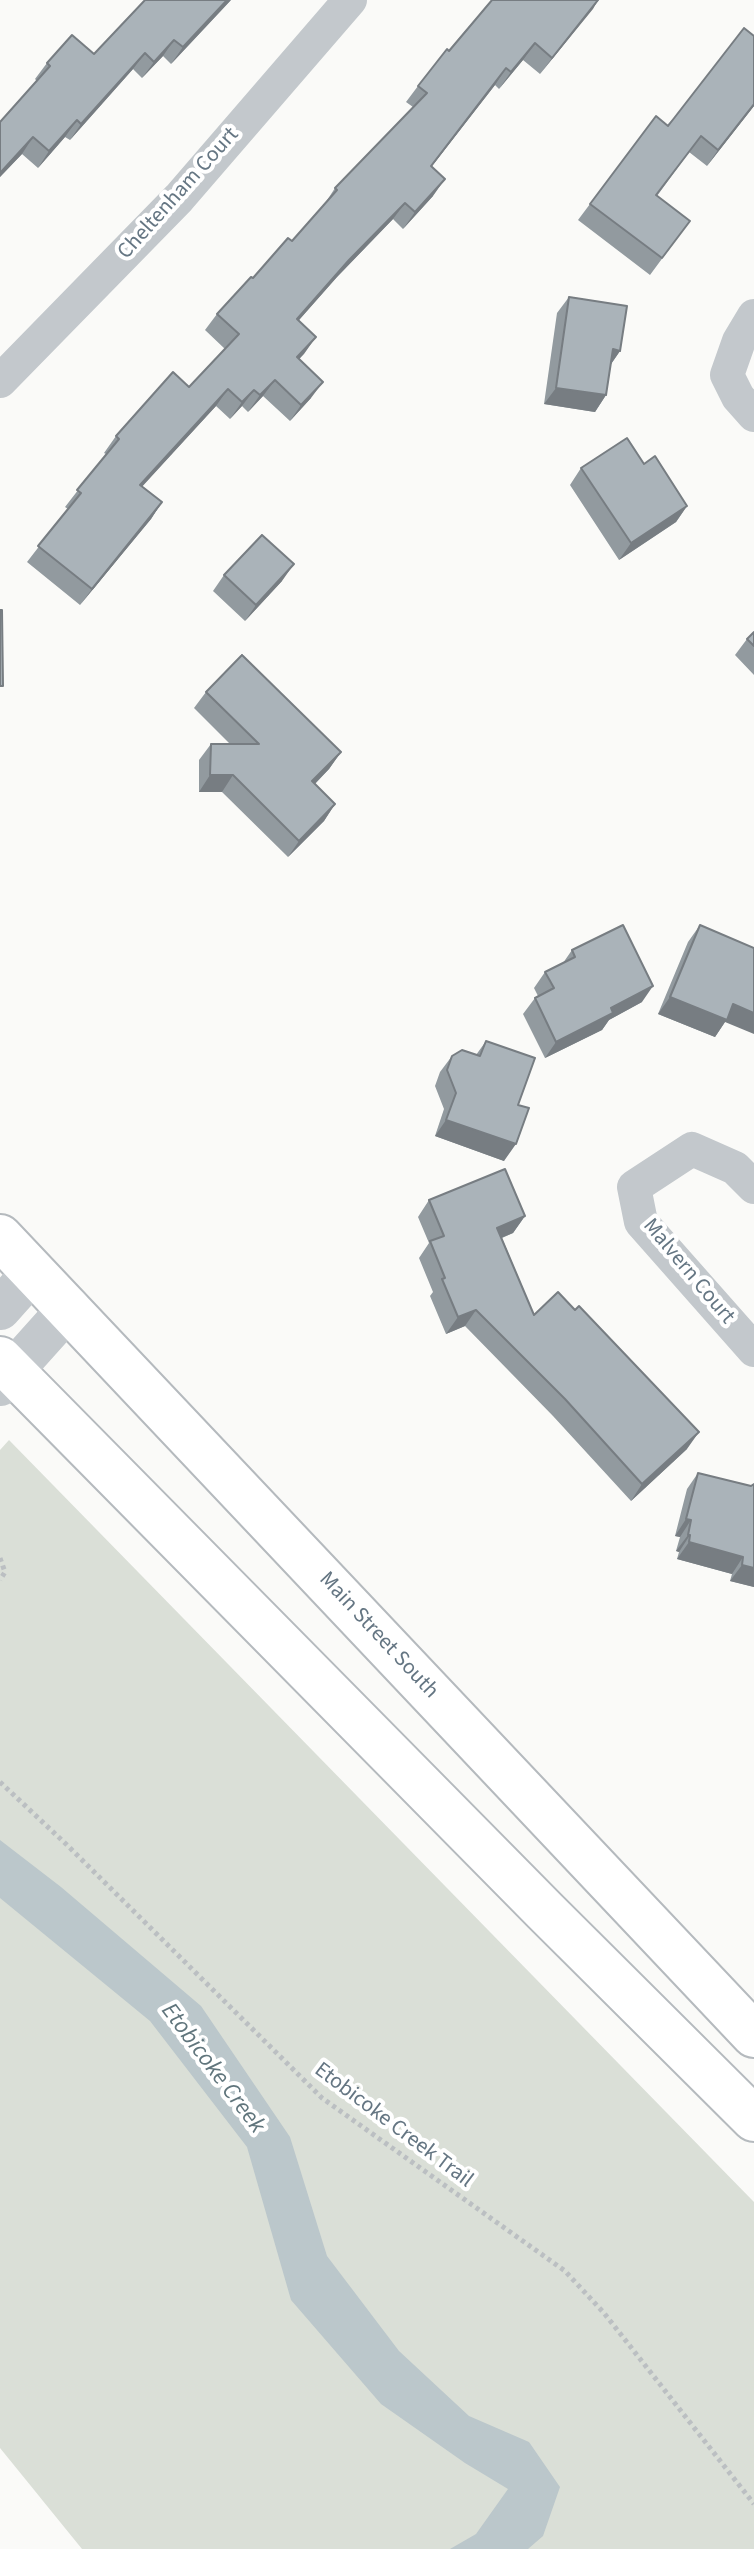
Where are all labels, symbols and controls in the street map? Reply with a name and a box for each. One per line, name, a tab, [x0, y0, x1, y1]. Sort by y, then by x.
street label: Cheltenham Court	[113, 123, 245, 265]
street label: Malvern Court	[636, 1214, 740, 1330]
street label: Main Street South	[313, 1567, 443, 1705]
water label: Etobicoke Creek	[154, 1998, 270, 2140]
street label: Etobicoke Creek Trail	[308, 2058, 478, 2194]

